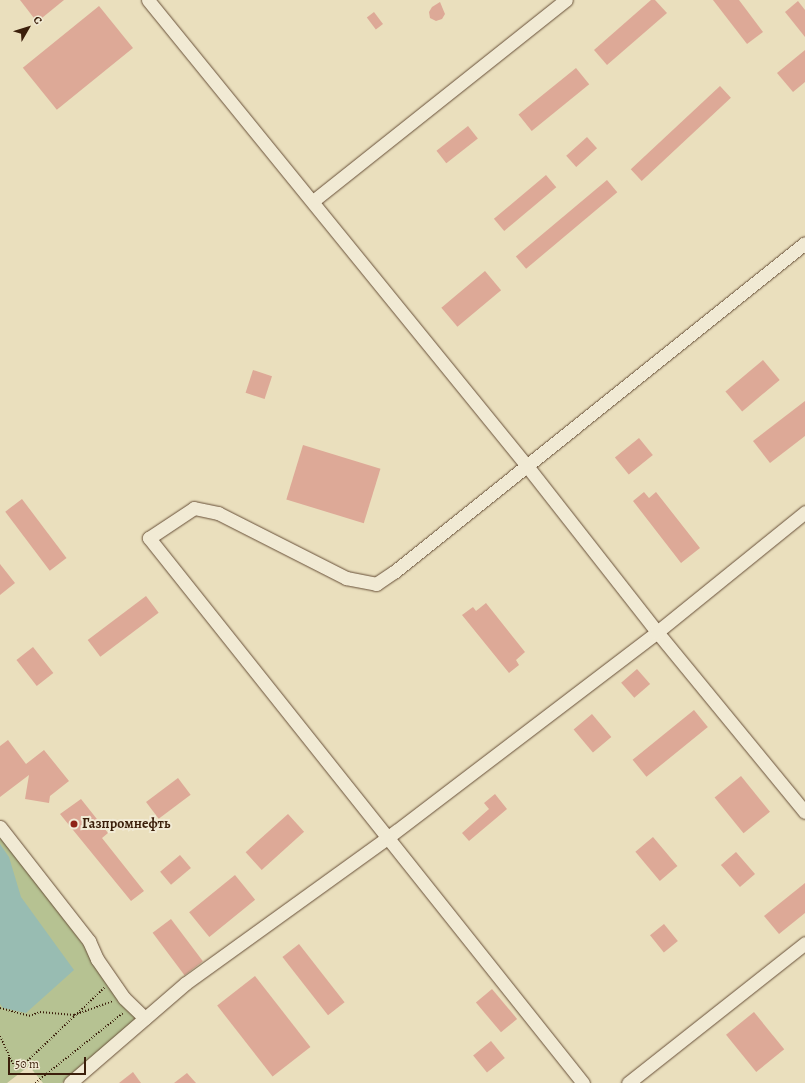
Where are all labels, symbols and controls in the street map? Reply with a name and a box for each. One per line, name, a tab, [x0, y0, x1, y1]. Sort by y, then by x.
north arrow	[8, 8, 48, 48]
text: С	[30, 13, 46, 27]
place label: Газпромнефть	[82, 816, 170, 832]
marker: Газпромнефть	[69, 819, 79, 829]
scale bar	[10, 1049, 88, 1075]
text: 50 m	[15, 1056, 39, 1072]

